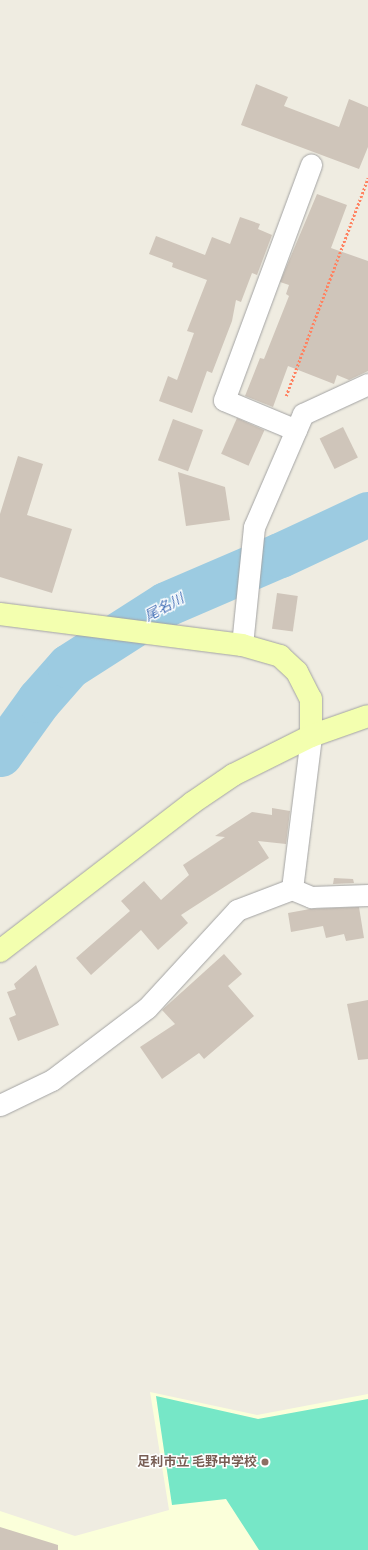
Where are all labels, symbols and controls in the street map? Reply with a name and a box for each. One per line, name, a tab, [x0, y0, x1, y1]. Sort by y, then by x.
water label: 尾名川	[142, 590, 186, 624]
place label: 足利市立 毛野中学校	[137, 1454, 257, 1470]
marker: 足利市立 毛野中学校	[260, 1457, 270, 1467]

